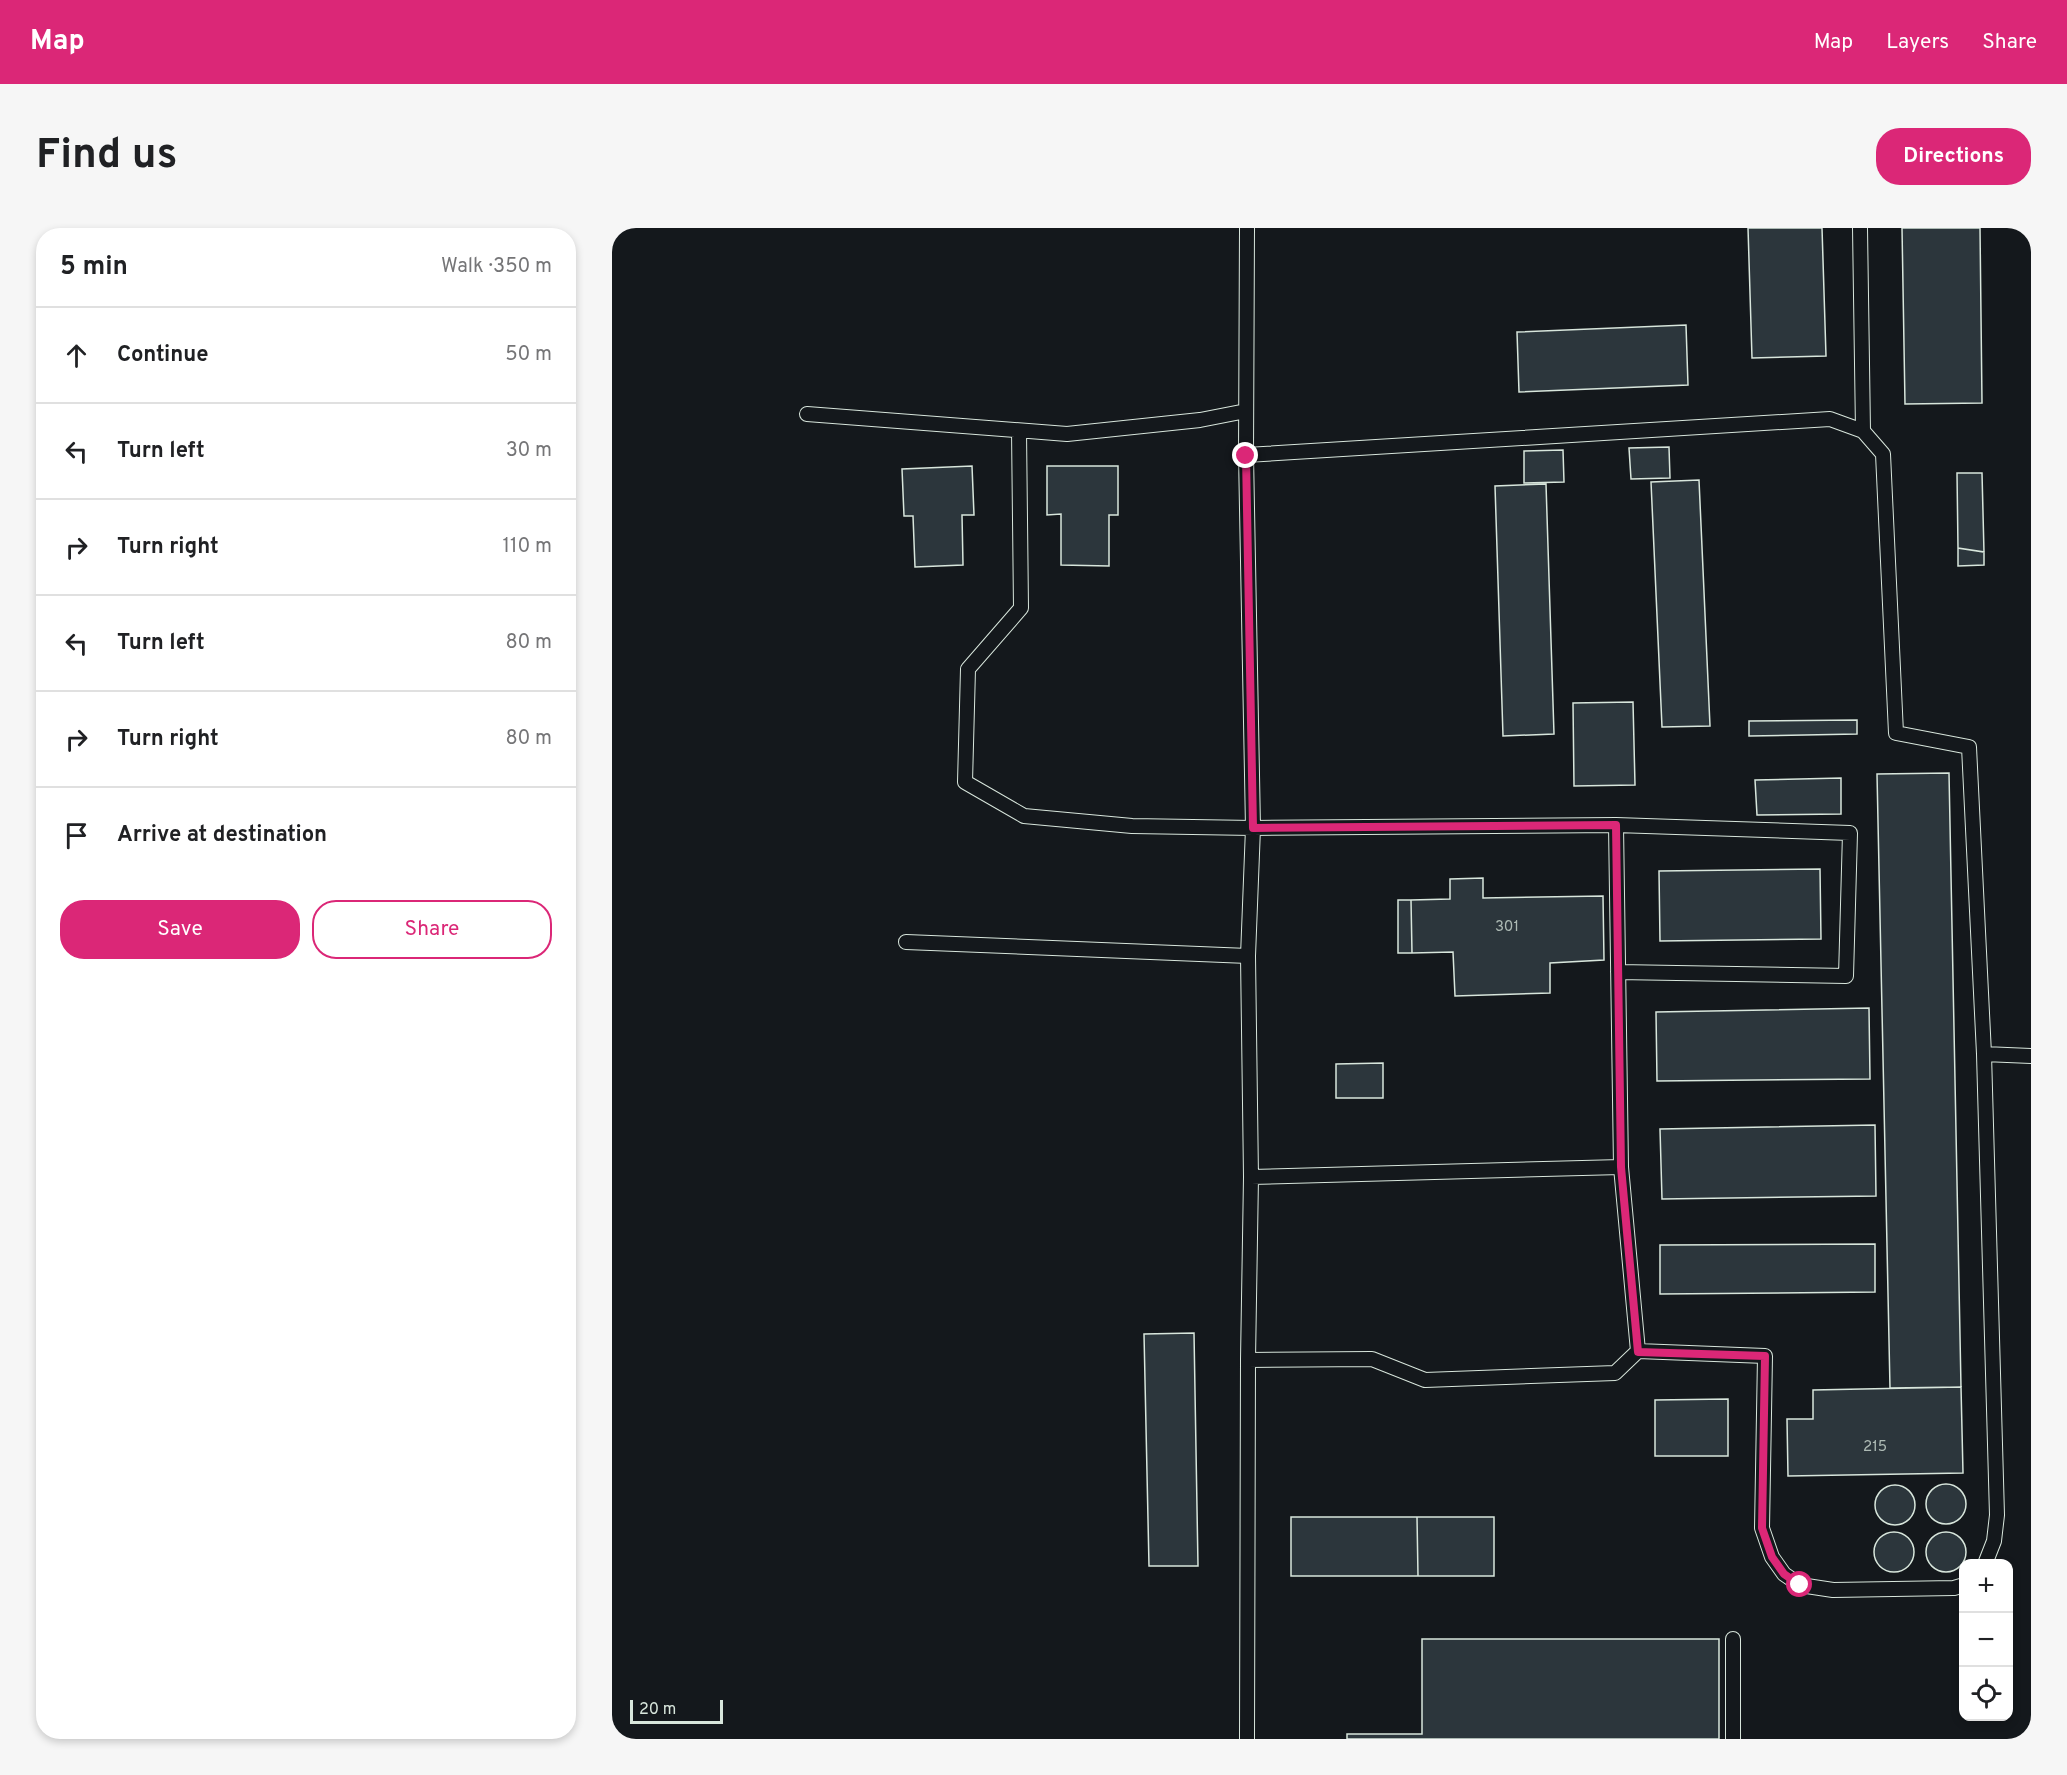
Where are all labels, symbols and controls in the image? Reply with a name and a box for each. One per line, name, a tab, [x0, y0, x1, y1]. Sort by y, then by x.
text: Map	[30, 24, 85, 60]
text: Map	[1814, 29, 1853, 56]
text: Layers	[1886, 29, 1949, 56]
text: Share	[1982, 29, 2037, 56]
button: Directions	[1876, 128, 2031, 185]
text: Find us	[36, 130, 177, 183]
text: 5 min	[60, 251, 128, 284]
text: Walk · 350 m	[441, 254, 552, 280]
icon: ahead	[60, 339, 93, 372]
text: Continue	[117, 342, 208, 369]
text: 50 m	[505, 342, 552, 368]
icon: left	[60, 435, 93, 468]
text: Turn left	[117, 438, 205, 465]
text: 30 m	[506, 438, 552, 464]
route end	[1232, 442, 1258, 468]
icon: right	[60, 531, 93, 564]
text: Turn right	[117, 534, 219, 561]
text: 110 m	[503, 534, 552, 560]
icon: left	[60, 627, 93, 660]
text: Turn left	[117, 630, 205, 657]
text: 80 m	[506, 630, 552, 656]
icon: right	[60, 723, 93, 756]
text: Turn right	[117, 726, 219, 753]
text: 80 m	[506, 726, 552, 752]
icon: arrive	[60, 819, 93, 852]
text: Arrive at destination	[117, 822, 327, 849]
button: Save	[60, 900, 300, 959]
button: Share	[312, 900, 552, 959]
house number: 301	[1495, 918, 1519, 937]
house number: 215	[1863, 1438, 1887, 1457]
map controls	[1959, 1559, 2013, 1721]
button: +	[1959, 1559, 2013, 1613]
route start	[1786, 1571, 1812, 1597]
button: −	[1959, 1613, 2013, 1667]
button: locate	[1959, 1667, 2013, 1721]
scale bar	[630, 1697, 723, 1724]
text: 20 m	[639, 1700, 676, 1720]

